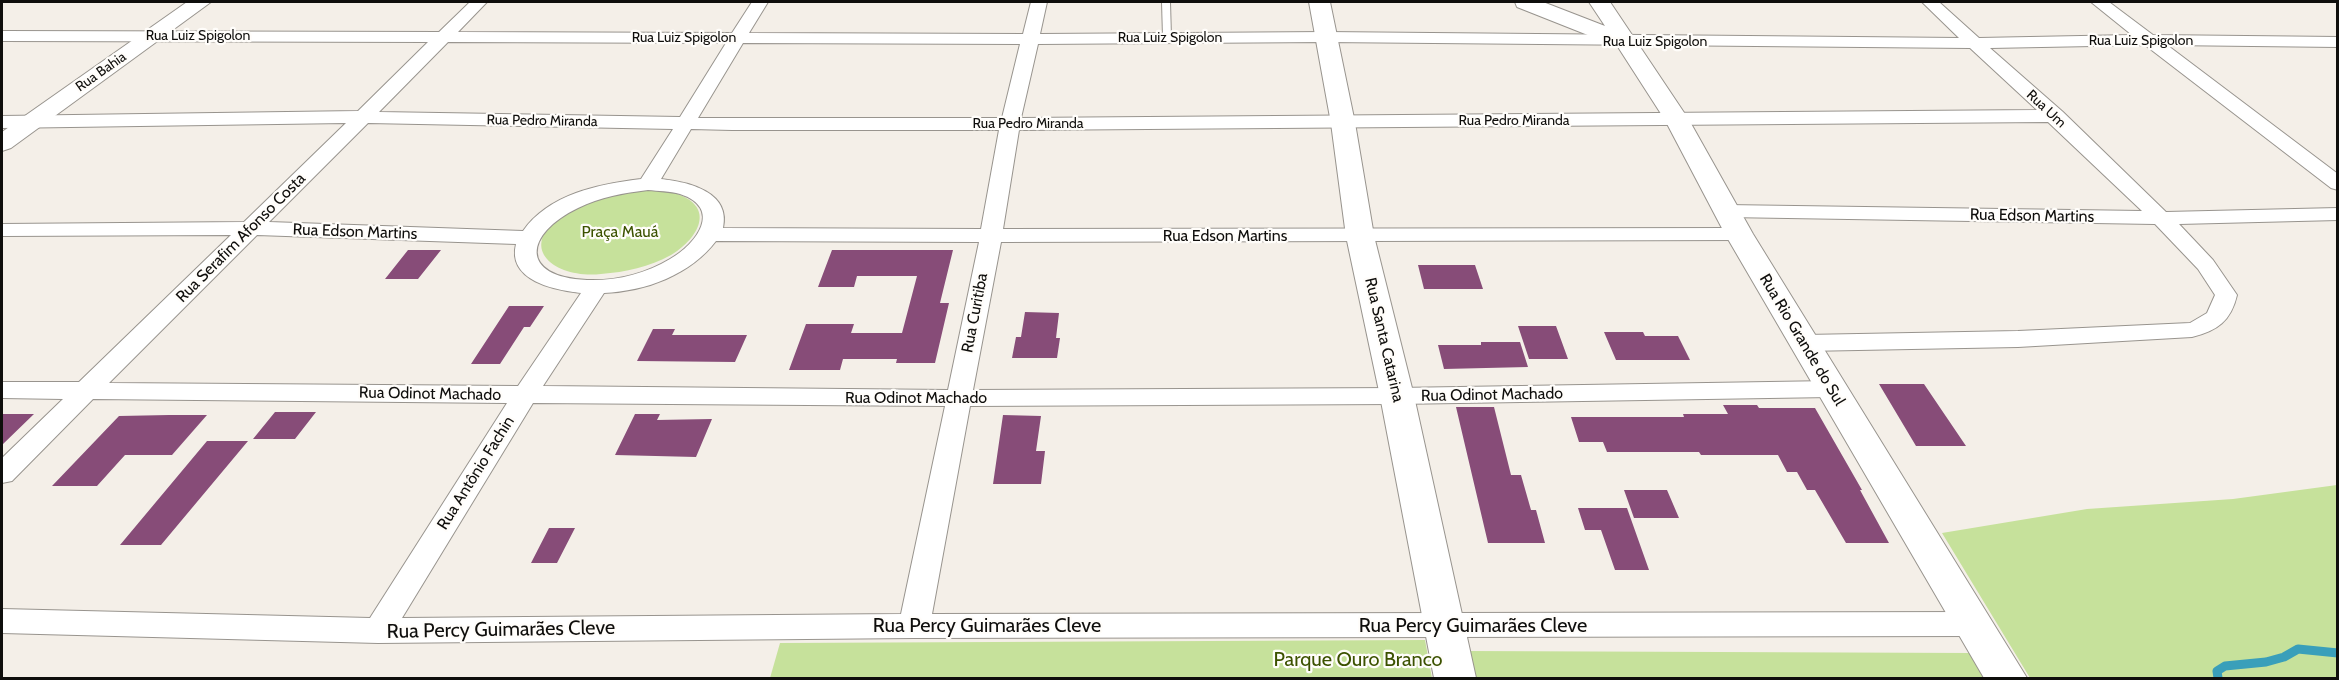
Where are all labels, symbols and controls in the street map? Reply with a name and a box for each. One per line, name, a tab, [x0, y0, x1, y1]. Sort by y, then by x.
street label: Rua Luiz Spigolon	[146, 28, 250, 44]
street label: Rua Luiz Spigolon	[632, 30, 736, 46]
street label: Rua Luiz Spigolon	[1118, 30, 1222, 46]
street label: Rua Luiz Spigolon	[2089, 33, 2193, 49]
street label: Rua Luiz Spigolon	[1603, 34, 1707, 50]
street label: Rua Bahia	[72, 49, 130, 95]
street label: Rua Um	[2023, 87, 2069, 131]
street label: Rua Pedro Miranda	[486, 112, 598, 130]
street label: Rua Pedro Miranda	[1459, 113, 1569, 129]
street label: Rua Pedro Miranda	[973, 116, 1083, 132]
street label: Rua Serafim Afonso Costa	[172, 169, 310, 307]
street label: Rua Edson Martins	[1970, 205, 2094, 227]
street label: Rua Edson Martins	[292, 220, 418, 244]
park label: Praça Mauá	[582, 222, 658, 242]
street label: Rua Edson Martins	[1163, 226, 1287, 246]
street label: Rua Curitiba	[958, 271, 992, 355]
street label: Rua Rio Grande do Sul	[1755, 271, 1849, 409]
street label: Rua Santa Catarina	[1360, 276, 1408, 404]
street label: Rua Odinot Machado	[359, 383, 501, 405]
street label: Rua Odinot Machado	[1421, 384, 1563, 406]
street label: Rua Odinot Machado	[845, 388, 987, 408]
street label: Rua Antônio Fachin	[433, 413, 519, 533]
street label: Rua Percy Guimarães Cleve	[873, 614, 1101, 638]
street label: Rua Percy Guimarães Cleve	[1359, 614, 1587, 638]
street label: Rua Percy Guimarães Cleve	[387, 616, 615, 644]
park label: Parque Ouro Branco	[1273, 648, 1443, 672]

